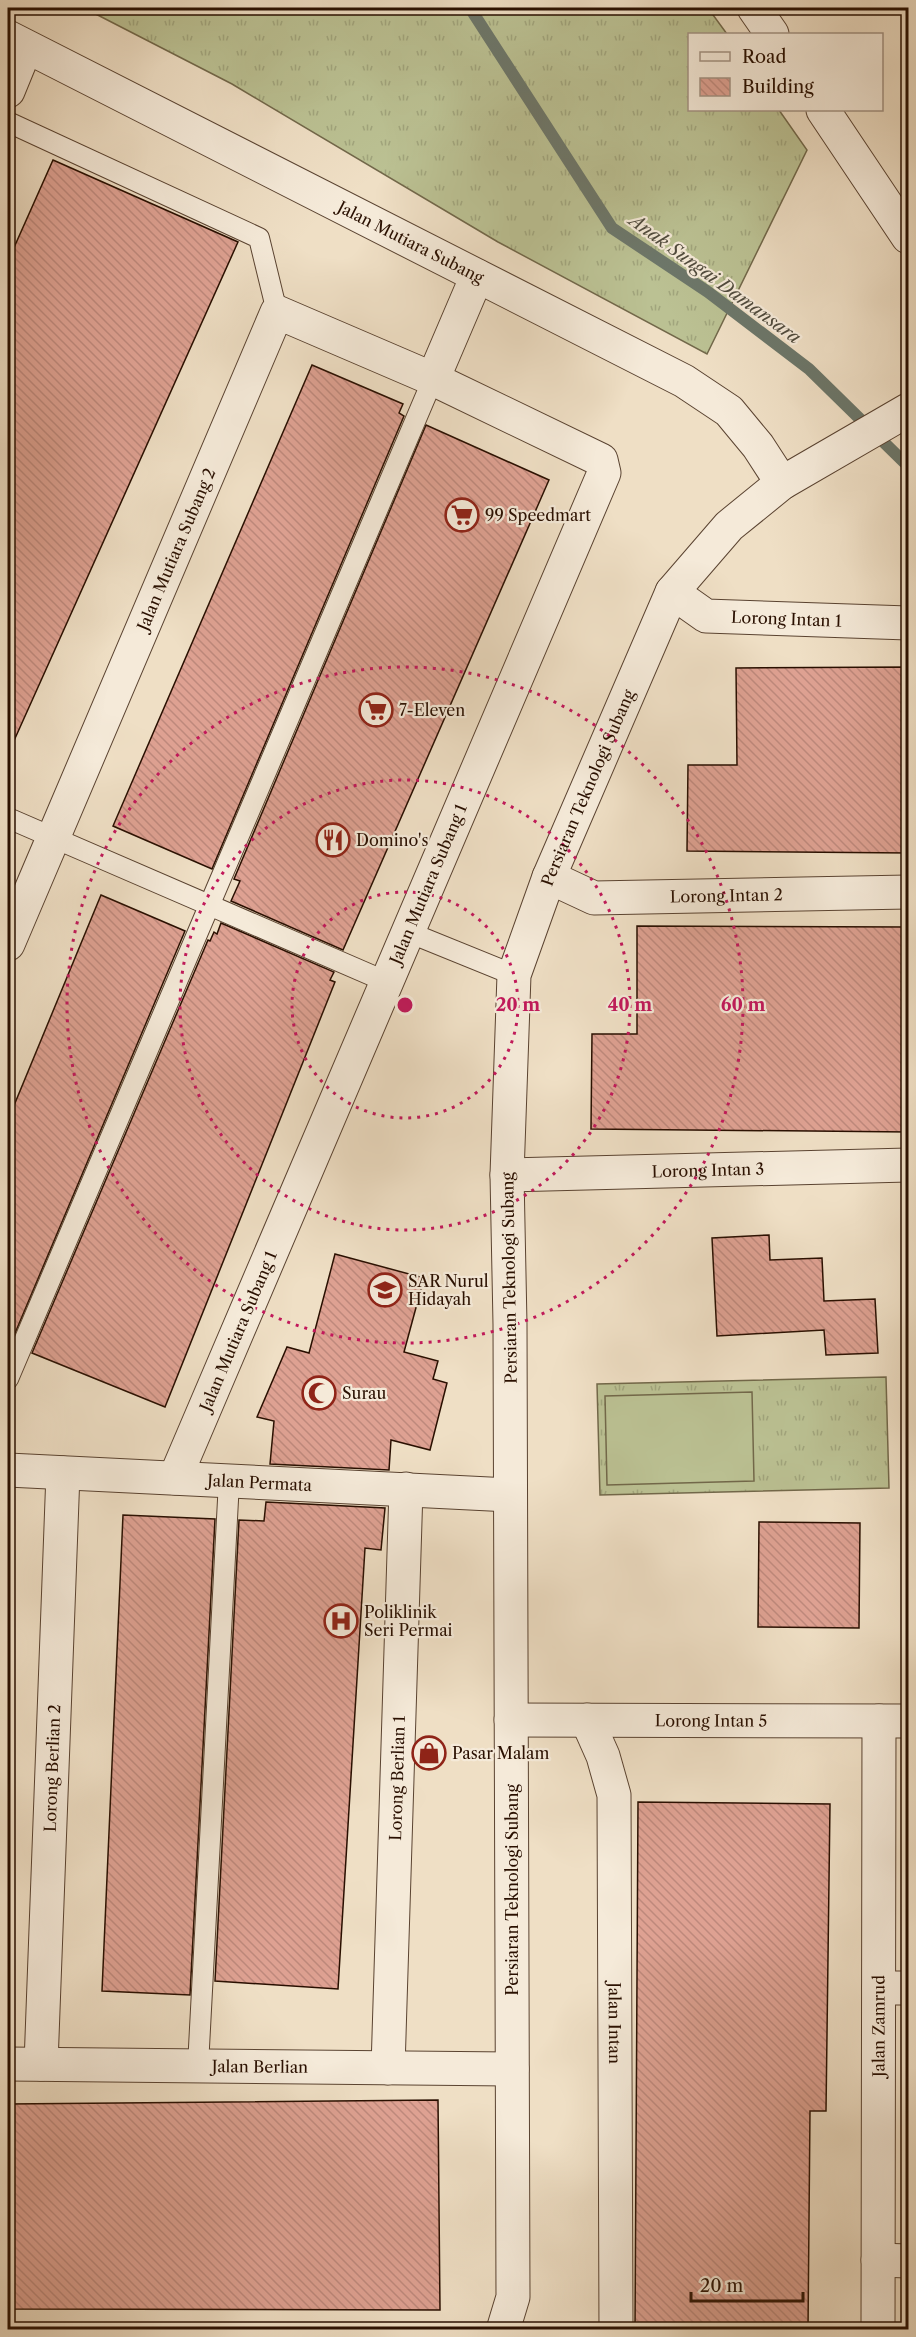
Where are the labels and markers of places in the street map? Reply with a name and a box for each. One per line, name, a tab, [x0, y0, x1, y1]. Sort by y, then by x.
supermarket icon: 99 Speedmart	[444, 497, 480, 533]
place label: 99 Speedmart	[485, 505, 591, 525]
supermarket icon: 7-Eleven	[358, 692, 394, 728]
place label: 7-Eleven	[399, 700, 465, 720]
restaurant icon: Domino's	[315, 822, 351, 858]
place label: Domino's	[356, 830, 428, 850]
centre of rings	[395, 995, 415, 1015]
place label: SAR Nurul Hidayah	[408, 1271, 489, 1309]
school or university icon: SAR Nurul Hidayah	[367, 1272, 403, 1308]
mosque icon: Surau	[301, 1375, 337, 1411]
place label: Surau	[342, 1383, 387, 1403]
place label: Poliklinik Seri Permai	[364, 1602, 453, 1640]
hospital icon: Poliklinik Seri Permai	[323, 1603, 359, 1639]
shop icon: Pasar Malam	[411, 1735, 447, 1771]
place label: Pasar Malam	[452, 1743, 550, 1763]

